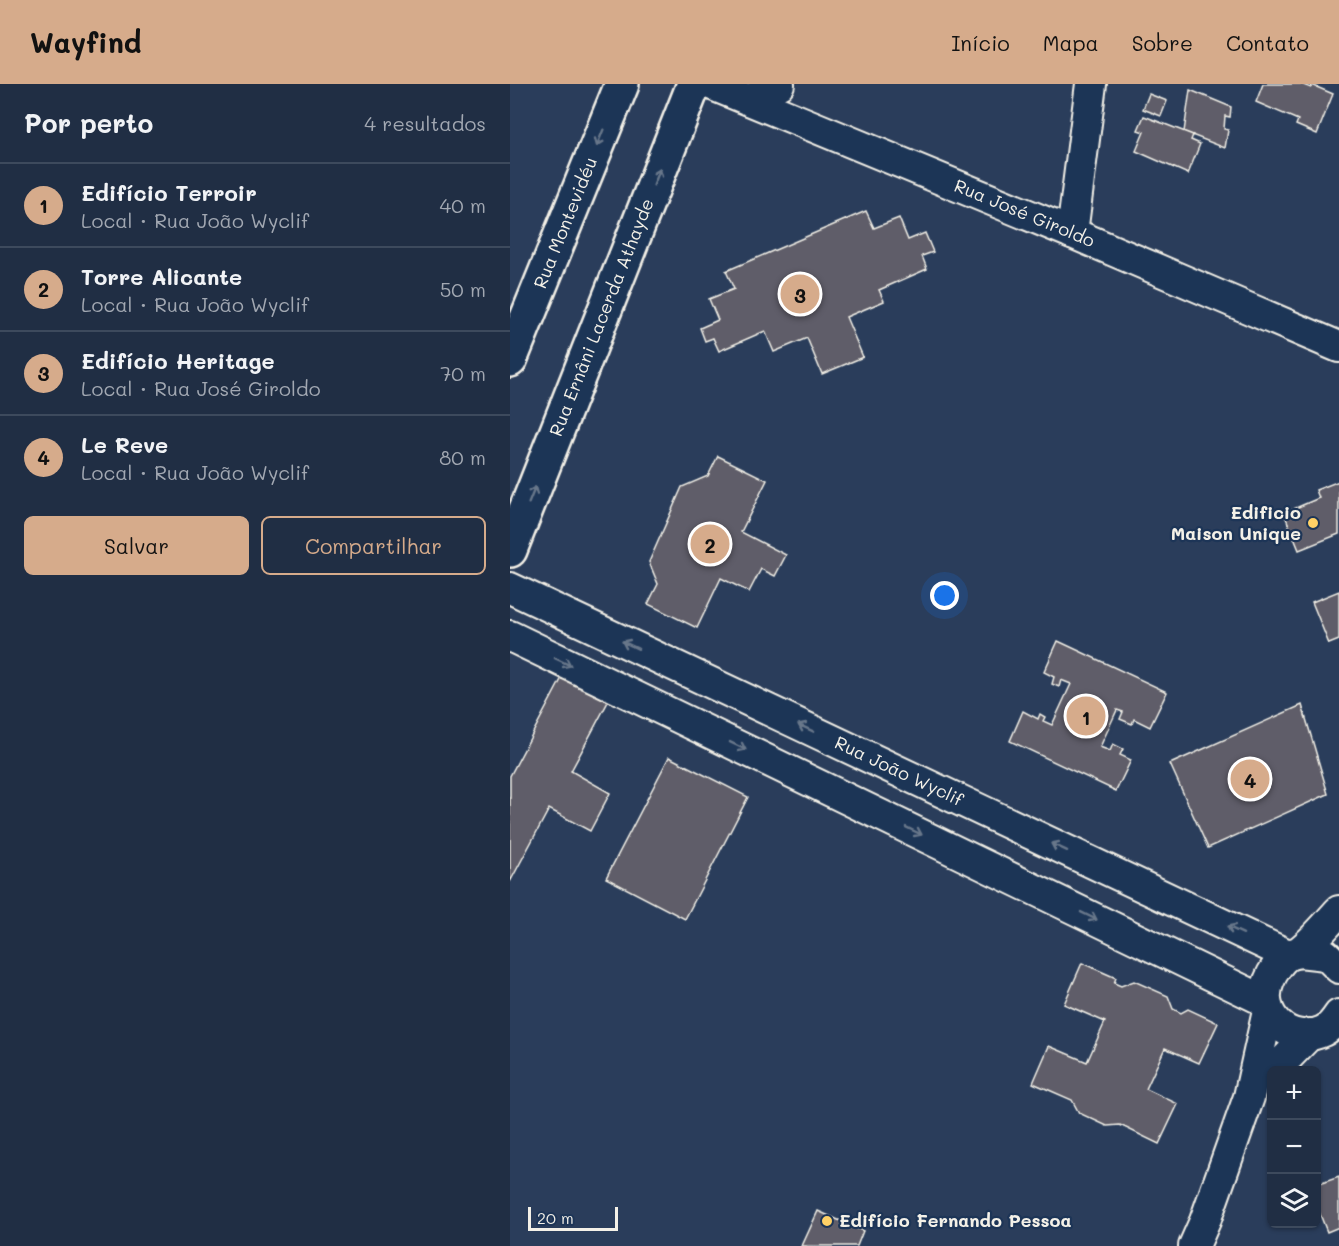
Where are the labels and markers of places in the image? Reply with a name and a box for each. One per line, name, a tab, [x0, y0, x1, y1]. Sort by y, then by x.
pin: 3	[780, 272, 820, 316]
place label: Edificio Maison Unique	[1171, 500, 1301, 545]
marker: Edificio Maison Unique	[1306, 516, 1320, 530]
pin: 2	[690, 522, 730, 566]
pin: 1	[1066, 694, 1106, 738]
pin: 4	[1230, 756, 1270, 802]
place label: Edifício Fernando Pessoa	[839, 1208, 1072, 1232]
marker: Edifício Fernando Pessoa	[820, 1214, 834, 1228]

